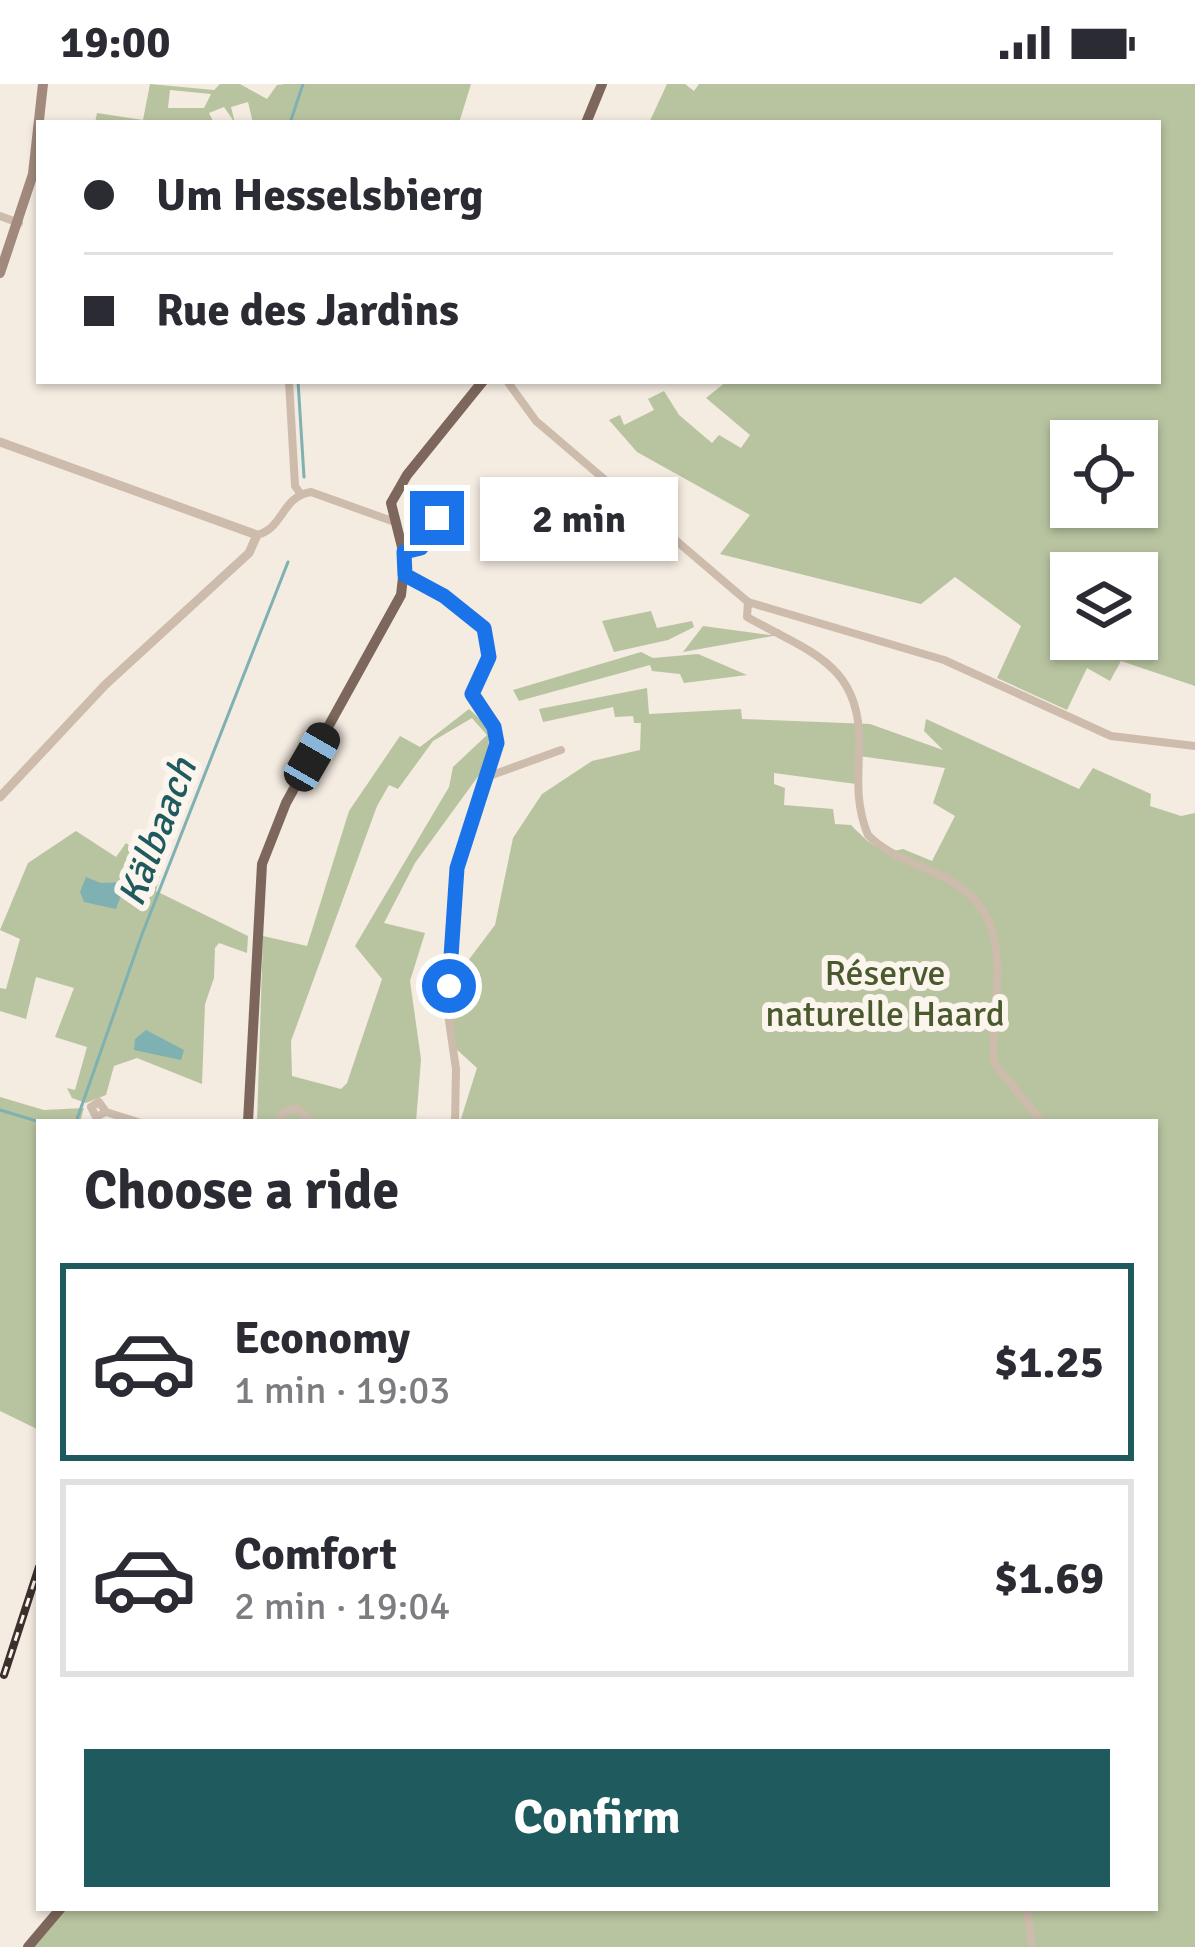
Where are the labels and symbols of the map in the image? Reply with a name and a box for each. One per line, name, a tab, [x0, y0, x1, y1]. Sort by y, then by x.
callout: 2 min	[479, 476, 677, 560]
route end	[410, 491, 464, 545]
car	[278, 717, 346, 797]
water label: Kälbaach	[107, 750, 208, 913]
park label: Réserve naturelle Haard	[765, 951, 1005, 1037]
route start	[422, 959, 476, 1013]

